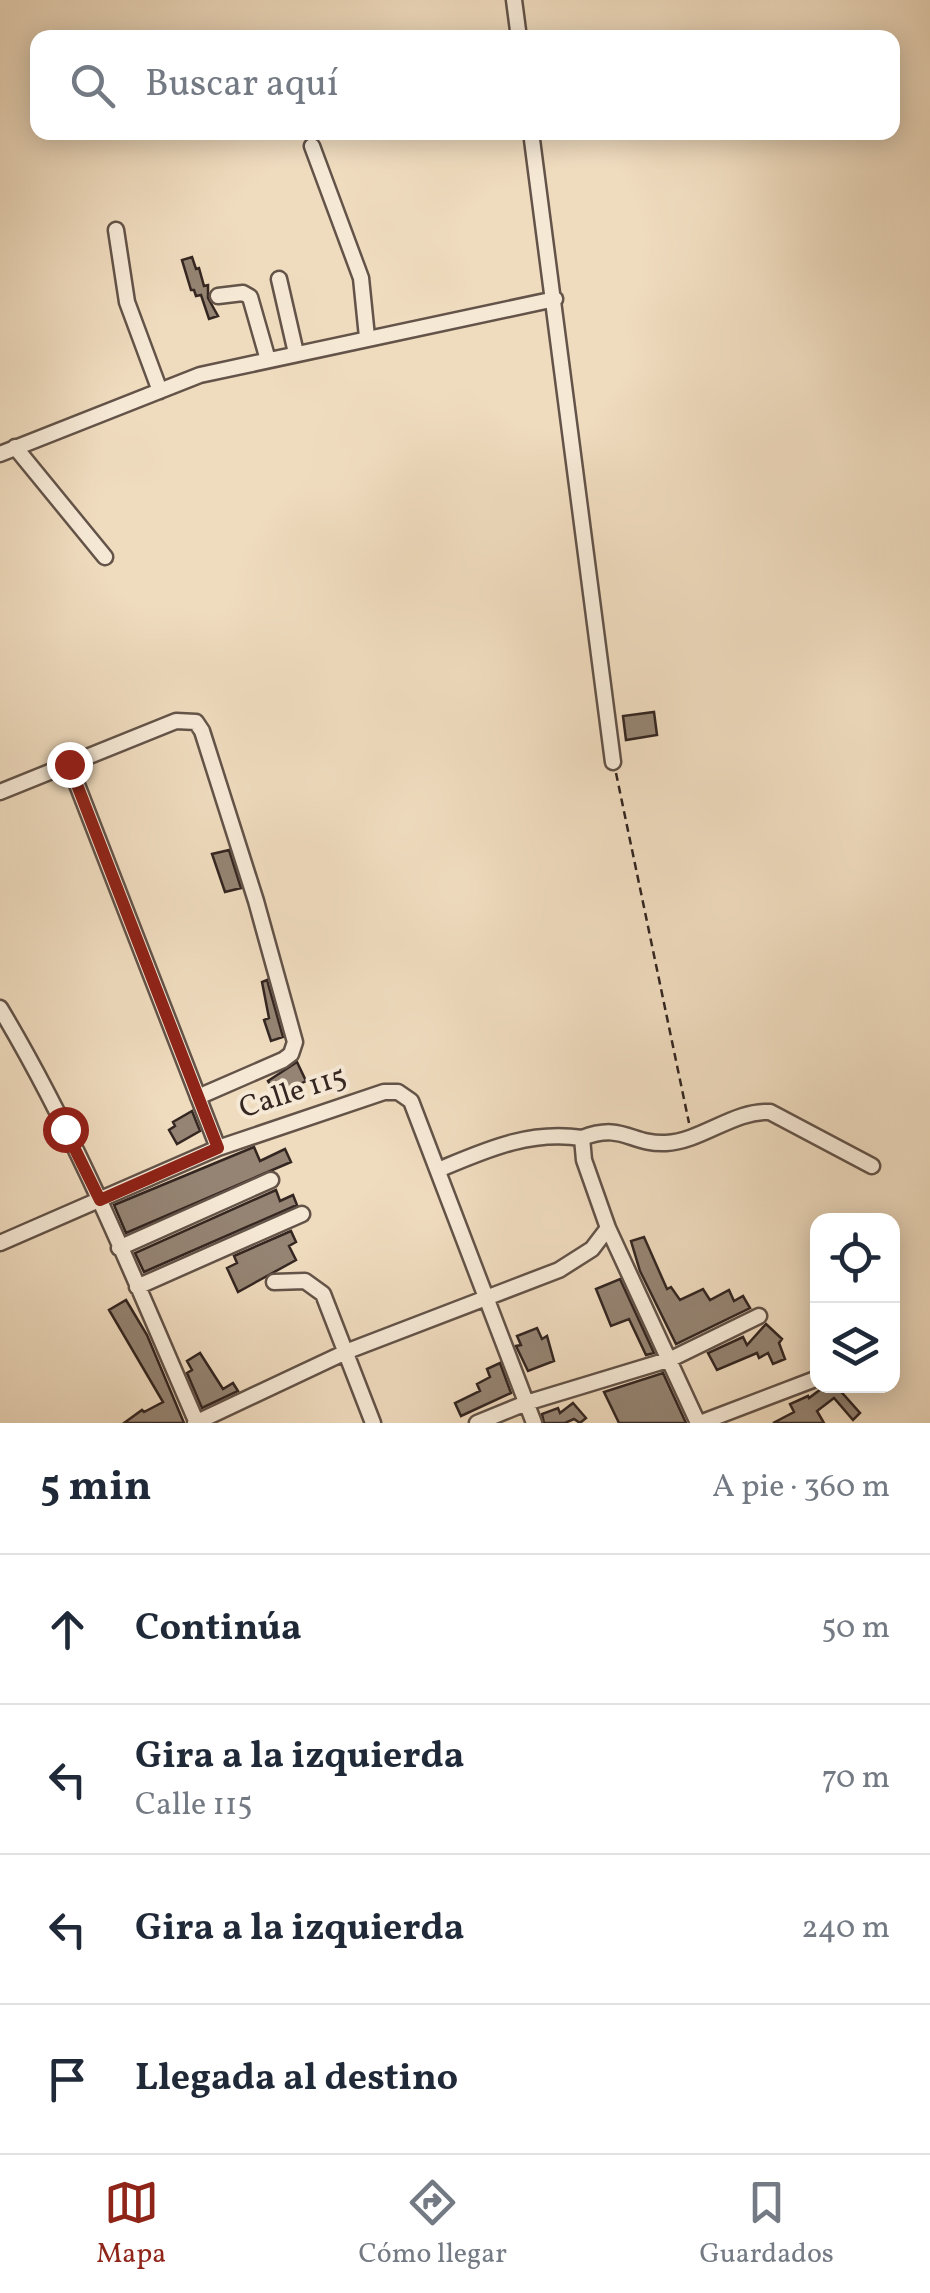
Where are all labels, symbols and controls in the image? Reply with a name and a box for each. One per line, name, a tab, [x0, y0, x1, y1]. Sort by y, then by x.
search box	[30, 30, 900, 140]
icon: search	[65, 58, 120, 113]
text: Buscar aquí	[145, 59, 338, 112]
route end	[47, 742, 93, 788]
street label: Calle 115	[234, 1056, 352, 1130]
route start	[43, 1107, 89, 1153]
map controls	[810, 1213, 900, 1393]
button: locate	[810, 1213, 900, 1303]
button: layers	[810, 1303, 900, 1393]
text: 5 min	[40, 1459, 152, 1518]
text: A pie · 360 m	[712, 1466, 890, 1510]
icon: ahead	[40, 1602, 95, 1657]
text: Continúa	[135, 1603, 302, 1656]
text: 50 m	[821, 1607, 890, 1651]
text: Gira a la izquierda	[135, 1731, 464, 1784]
icon: left	[40, 1752, 95, 1807]
text: 70 m	[822, 1757, 890, 1801]
text: Calle 115	[135, 1784, 253, 1828]
icon: left	[40, 1902, 95, 1957]
text: Gira a la izquierda	[135, 1903, 464, 1956]
text: 240 m	[801, 1907, 890, 1951]
icon: arrive	[40, 2052, 95, 2107]
text: Llegada al destino	[135, 2053, 458, 2106]
tab: Mapa	[96, 2175, 166, 2274]
tab: Cómo llegar	[359, 2175, 507, 2274]
tab: Guardados	[699, 2175, 834, 2274]

